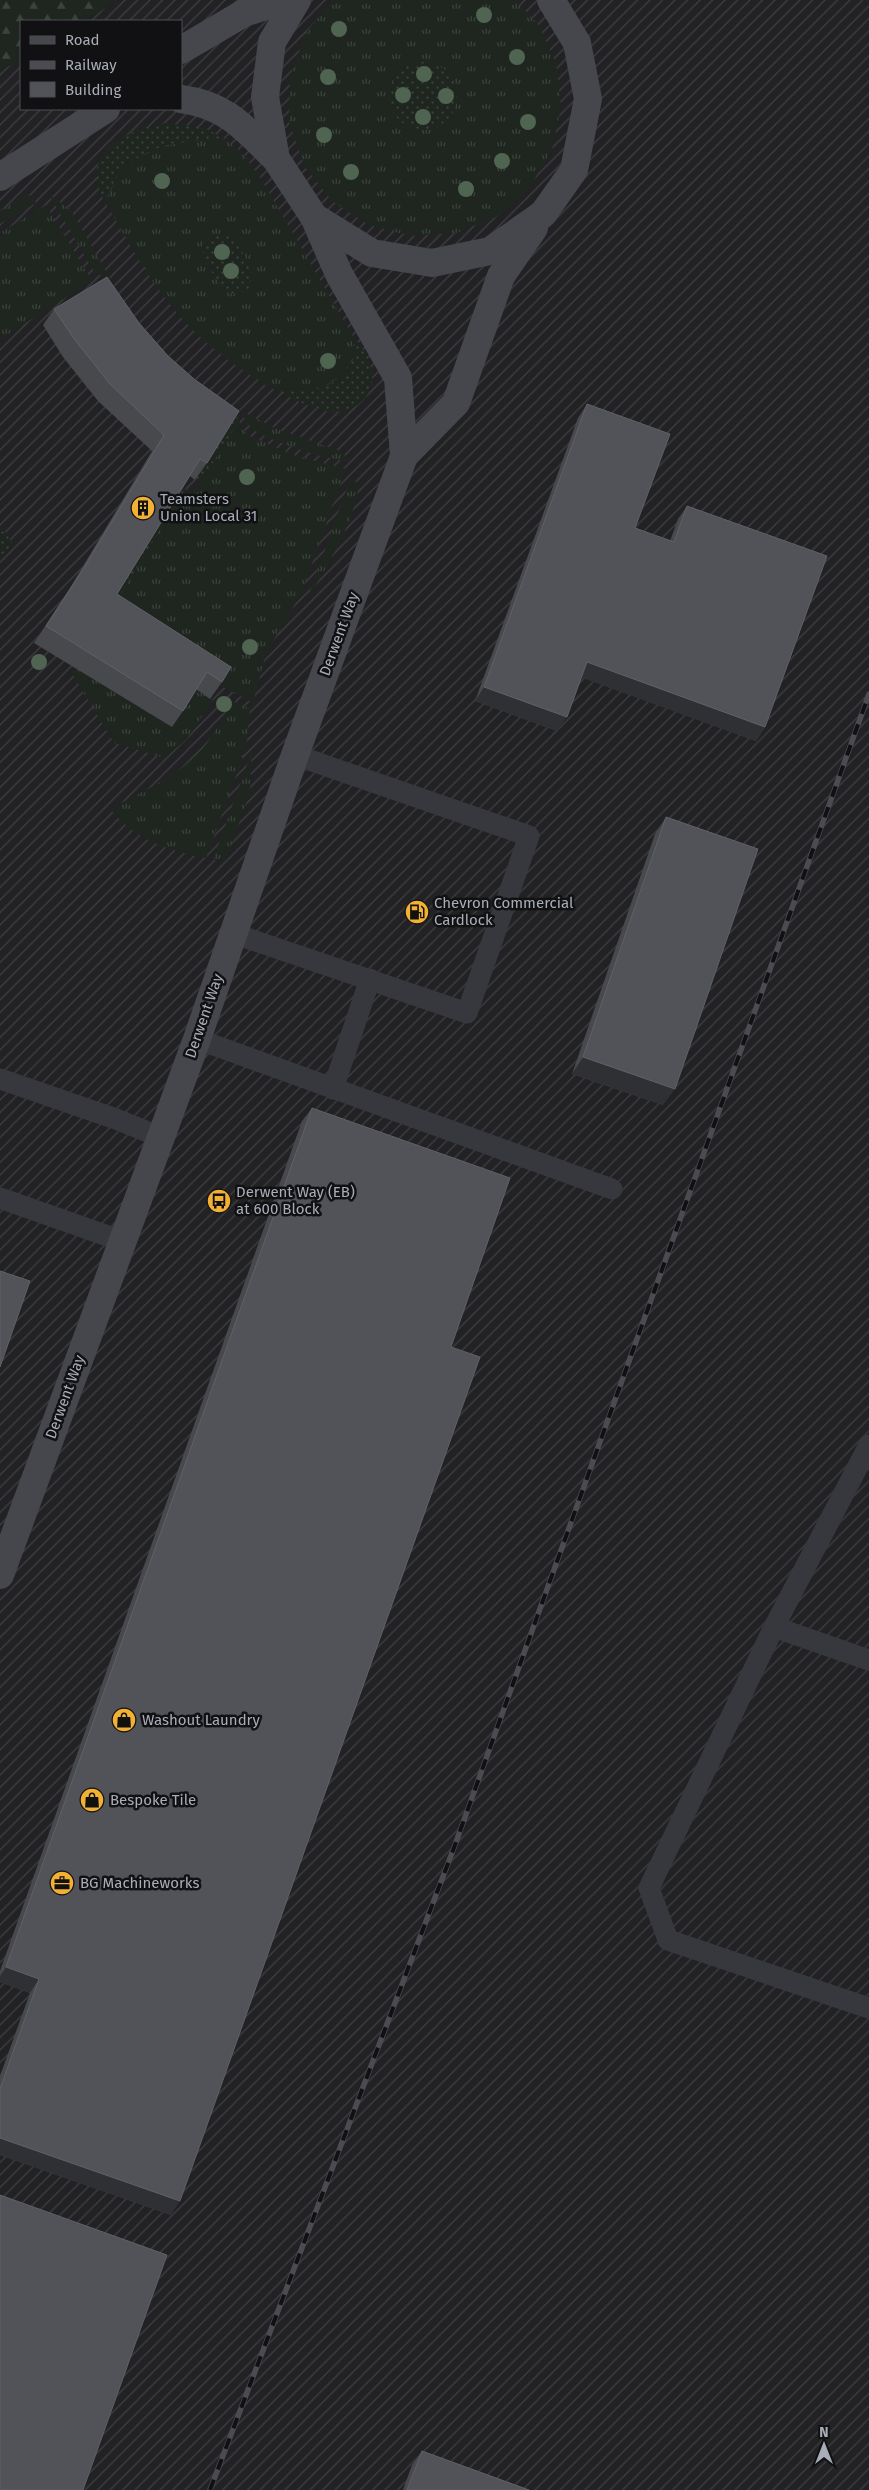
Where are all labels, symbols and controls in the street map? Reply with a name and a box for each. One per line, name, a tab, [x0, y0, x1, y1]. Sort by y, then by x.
legend	[20, 20, 182, 110]
text: Road	[65, 31, 100, 49]
text: Railway	[65, 56, 117, 74]
text: Building	[65, 81, 121, 99]
place label: Teamsters Union Local 31	[160, 490, 257, 525]
building icon: Teamsters Union Local 31	[130, 495, 156, 521]
street label: Derwent Way	[315, 589, 363, 678]
place label: Chevron Commercial Cardlock	[434, 894, 574, 929]
fuel station icon: Chevron Commercial Cardlock	[404, 899, 430, 925]
street label: Derwent Way	[181, 971, 227, 1061]
place label: Derwent Way (EB) at 600 Block	[236, 1183, 355, 1218]
bus stop icon: Derwent Way (EB) at 600 Block	[206, 1188, 232, 1214]
street label: Derwent Way	[41, 1352, 89, 1441]
shop icon: Washout Laundry	[111, 1707, 137, 1733]
place label: Washout Laundry	[142, 1711, 260, 1729]
shop icon: Bespoke Tile	[79, 1787, 105, 1813]
place label: Bespoke Tile	[110, 1791, 196, 1809]
office icon: BG Machineworks	[49, 1870, 75, 1896]
place label: BG Machineworks	[80, 1874, 199, 1892]
north arrow	[799, 2420, 849, 2470]
text: N	[819, 2424, 829, 2441]

